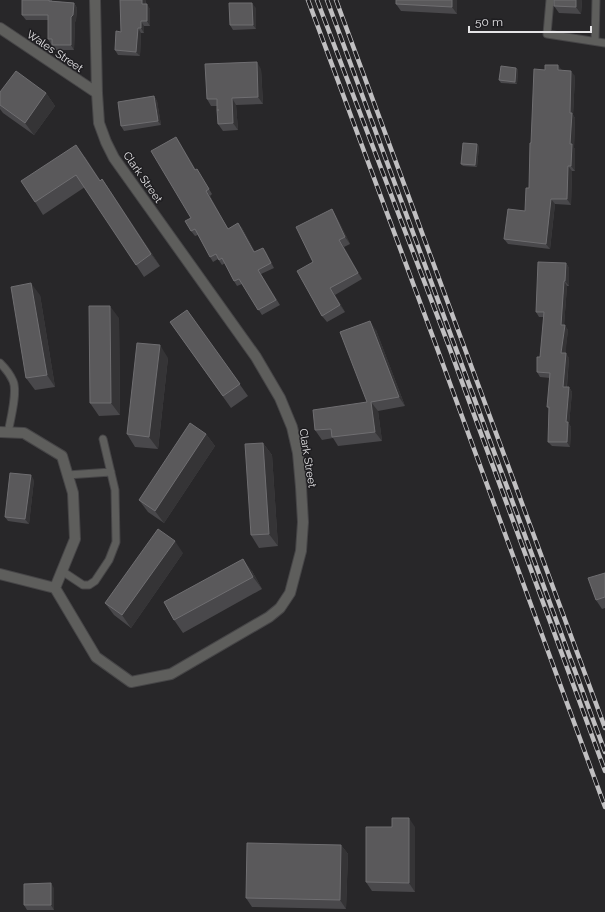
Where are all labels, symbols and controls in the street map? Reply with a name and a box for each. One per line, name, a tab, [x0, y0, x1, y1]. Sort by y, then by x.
scale bar	[469, 8, 591, 34]
text: 50 m	[475, 15, 503, 29]
street label: Wales Street	[24, 28, 86, 75]
street label: Clark Street	[120, 149, 165, 206]
street label: Clark Street	[296, 428, 319, 489]

